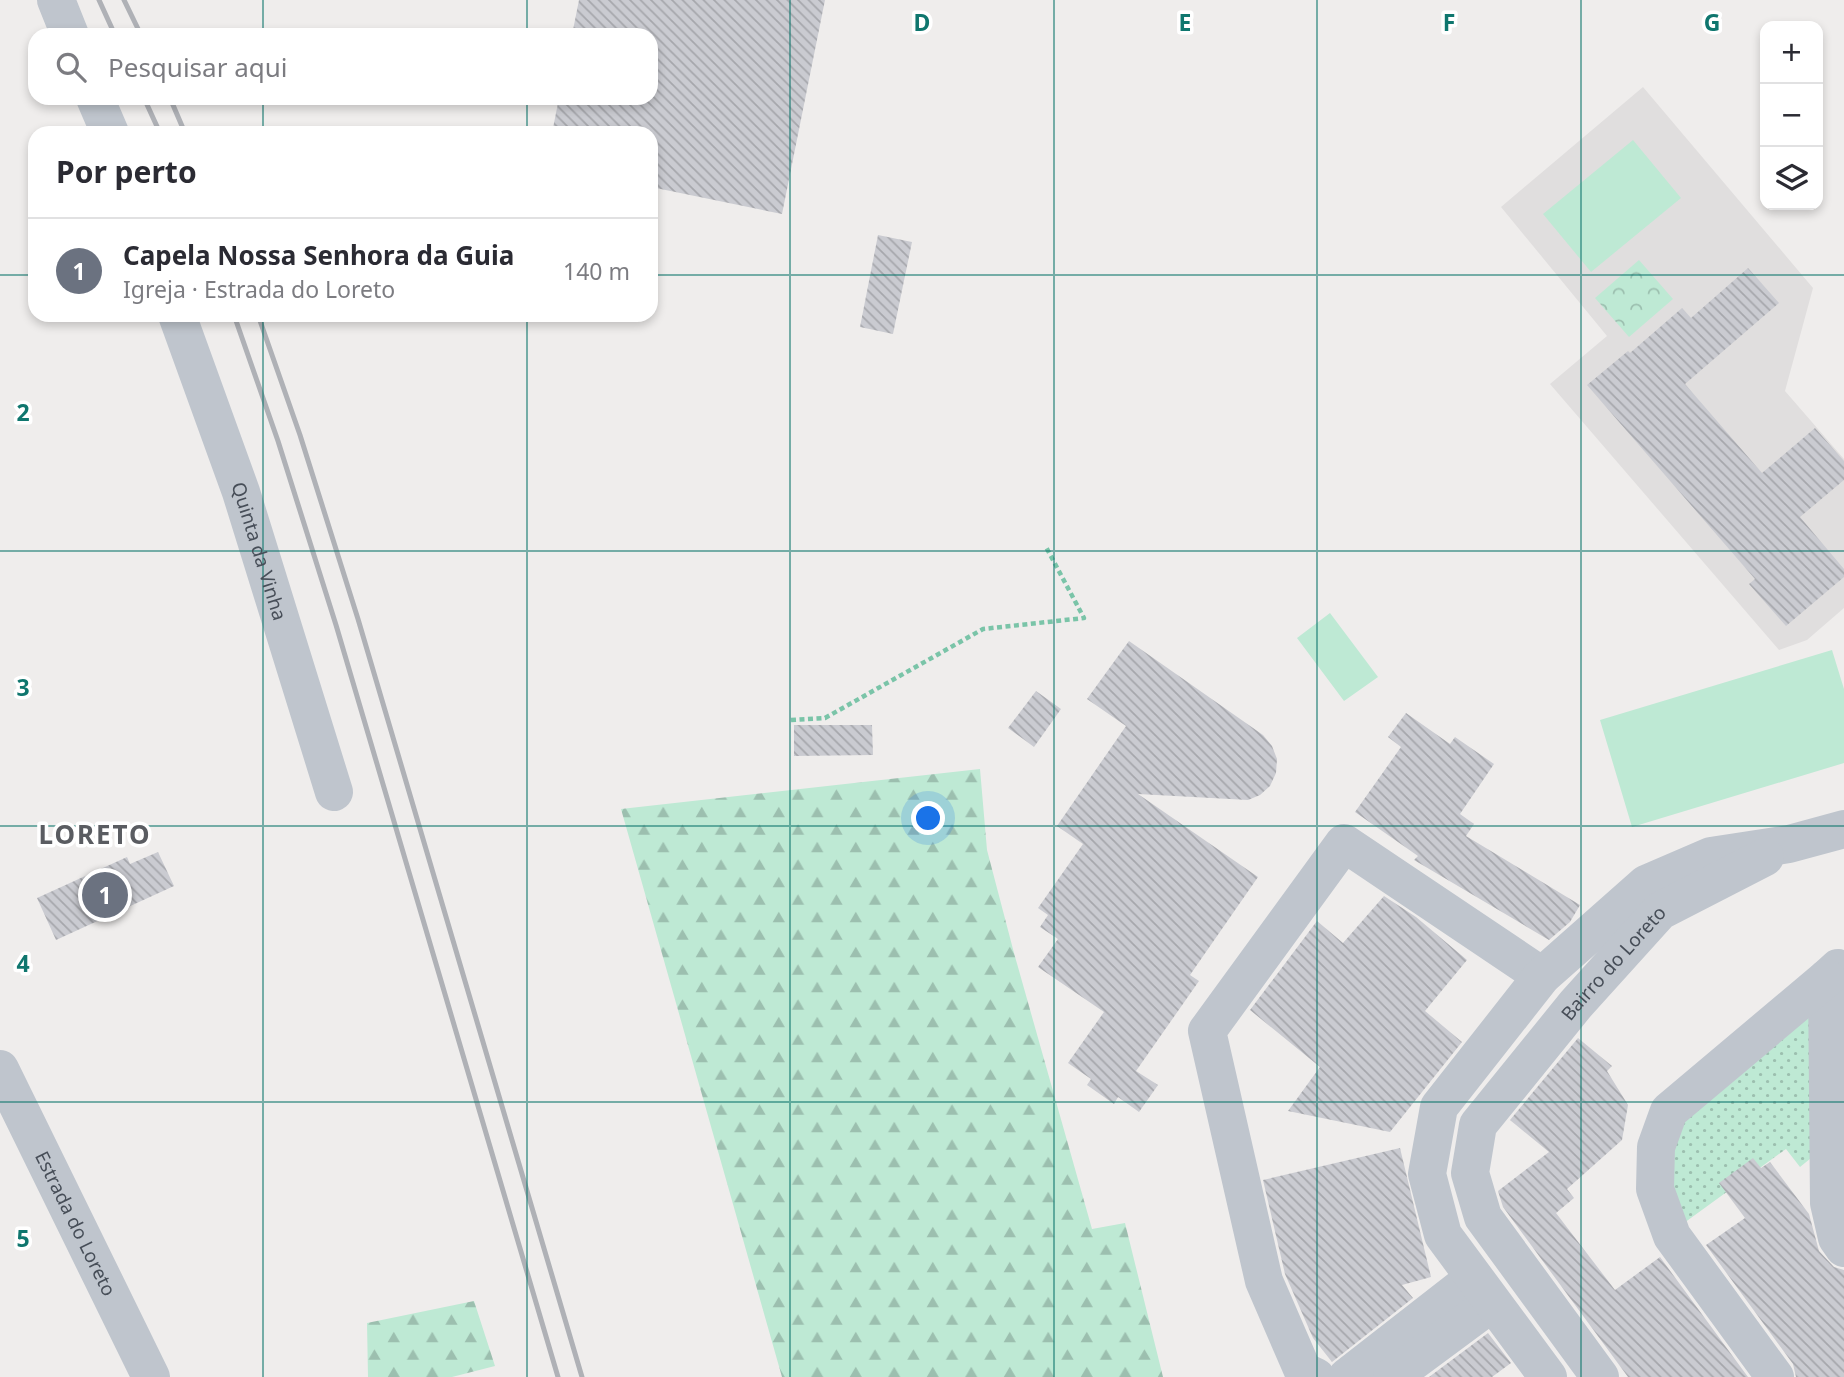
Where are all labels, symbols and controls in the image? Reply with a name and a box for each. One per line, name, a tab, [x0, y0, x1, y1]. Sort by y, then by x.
text: D	[914, 6, 930, 38]
text: E	[1179, 6, 1191, 38]
text: F	[1443, 6, 1455, 38]
text: G	[1704, 6, 1720, 38]
map controls	[1760, 21, 1823, 210]
button: +	[1760, 21, 1823, 84]
search box	[28, 28, 658, 105]
icon: search	[52, 48, 90, 86]
text: Pesquisar aqui	[108, 49, 288, 85]
button: −	[1760, 84, 1823, 147]
button: layers	[1760, 147, 1823, 210]
text: Por perto	[56, 151, 197, 192]
text: Capela Nossa Senhora da Guia	[123, 237, 514, 273]
text: 1	[72, 255, 86, 287]
text: 140 m	[563, 255, 630, 287]
text: Igreja · Estrada do Loreto	[123, 273, 395, 305]
text: 2	[16, 396, 30, 428]
street label: Quinta da Vinha	[225, 478, 293, 623]
text: 3	[16, 671, 30, 703]
your location	[911, 801, 945, 835]
district label: LORETO	[38, 816, 152, 852]
pin: 1	[82, 869, 128, 921]
street label: Bairro do Loreto	[1555, 900, 1672, 1026]
text: 4	[16, 947, 30, 979]
street label: Estrada do Loreto	[29, 1147, 122, 1300]
text: 5	[16, 1222, 30, 1254]

